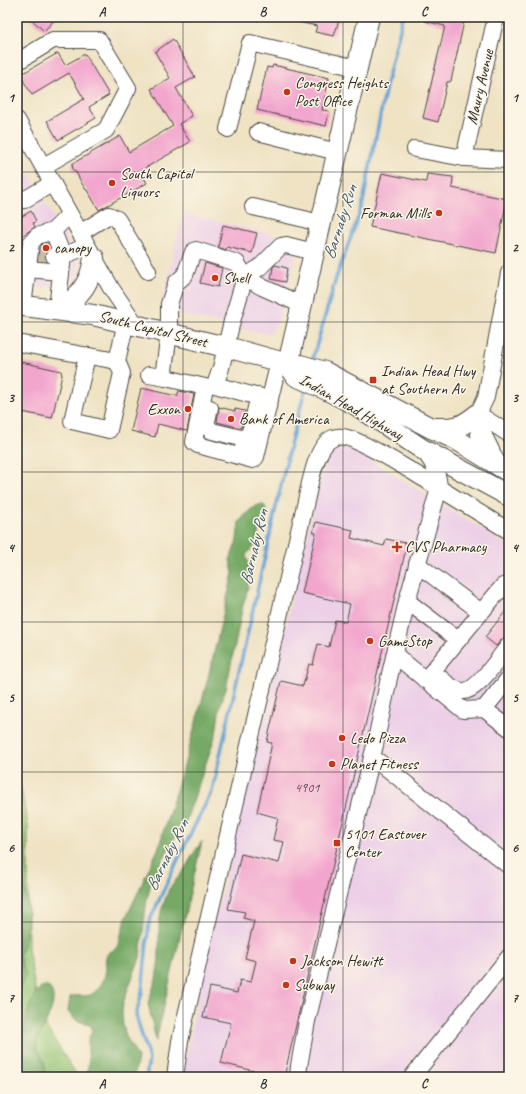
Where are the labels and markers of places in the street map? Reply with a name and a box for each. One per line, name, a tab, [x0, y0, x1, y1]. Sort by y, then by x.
place label: Congress Heights Post Office	[295, 73, 389, 111]
marker: Congress Heights Post Office	[282, 87, 292, 97]
place label: South Capitol Liquors	[120, 164, 196, 202]
marker: South Capitol Liquors	[107, 178, 117, 188]
place label: Forman Mills	[360, 203, 433, 223]
marker: Forman Mills	[434, 208, 444, 218]
place label: canopy	[54, 238, 93, 258]
marker: canopy	[41, 243, 51, 253]
place label: Shell	[223, 268, 252, 288]
marker: Shell	[210, 273, 220, 283]
place label: Indian Head Hwy at Southern Av	[381, 361, 477, 399]
marker: Indian Head Hwy at Southern Av	[368, 375, 378, 385]
place label: Exxon	[148, 399, 181, 419]
marker: Exxon	[183, 404, 193, 414]
place label: Bank of America	[239, 409, 330, 429]
marker: Bank of America	[226, 414, 236, 424]
place label: CVS Pharmacy	[405, 537, 488, 557]
marker: CVS Pharmacy	[392, 542, 402, 552]
place label: GameStop	[378, 631, 433, 651]
marker: GameStop	[365, 636, 375, 646]
place label: Ledo Pizza	[350, 728, 406, 748]
marker: Ledo Pizza	[337, 733, 347, 743]
place label: Planet Fitness	[340, 754, 419, 774]
marker: Planet Fitness	[327, 759, 337, 769]
place label: 5101 Eastover Center	[345, 824, 428, 862]
marker: 5101 Eastover Center	[332, 838, 342, 848]
place label: Jackson Hewitt	[300, 951, 384, 971]
marker: Jackson Hewitt	[288, 956, 298, 966]
place label: Subway	[294, 975, 336, 995]
marker: Subway	[281, 980, 291, 990]

